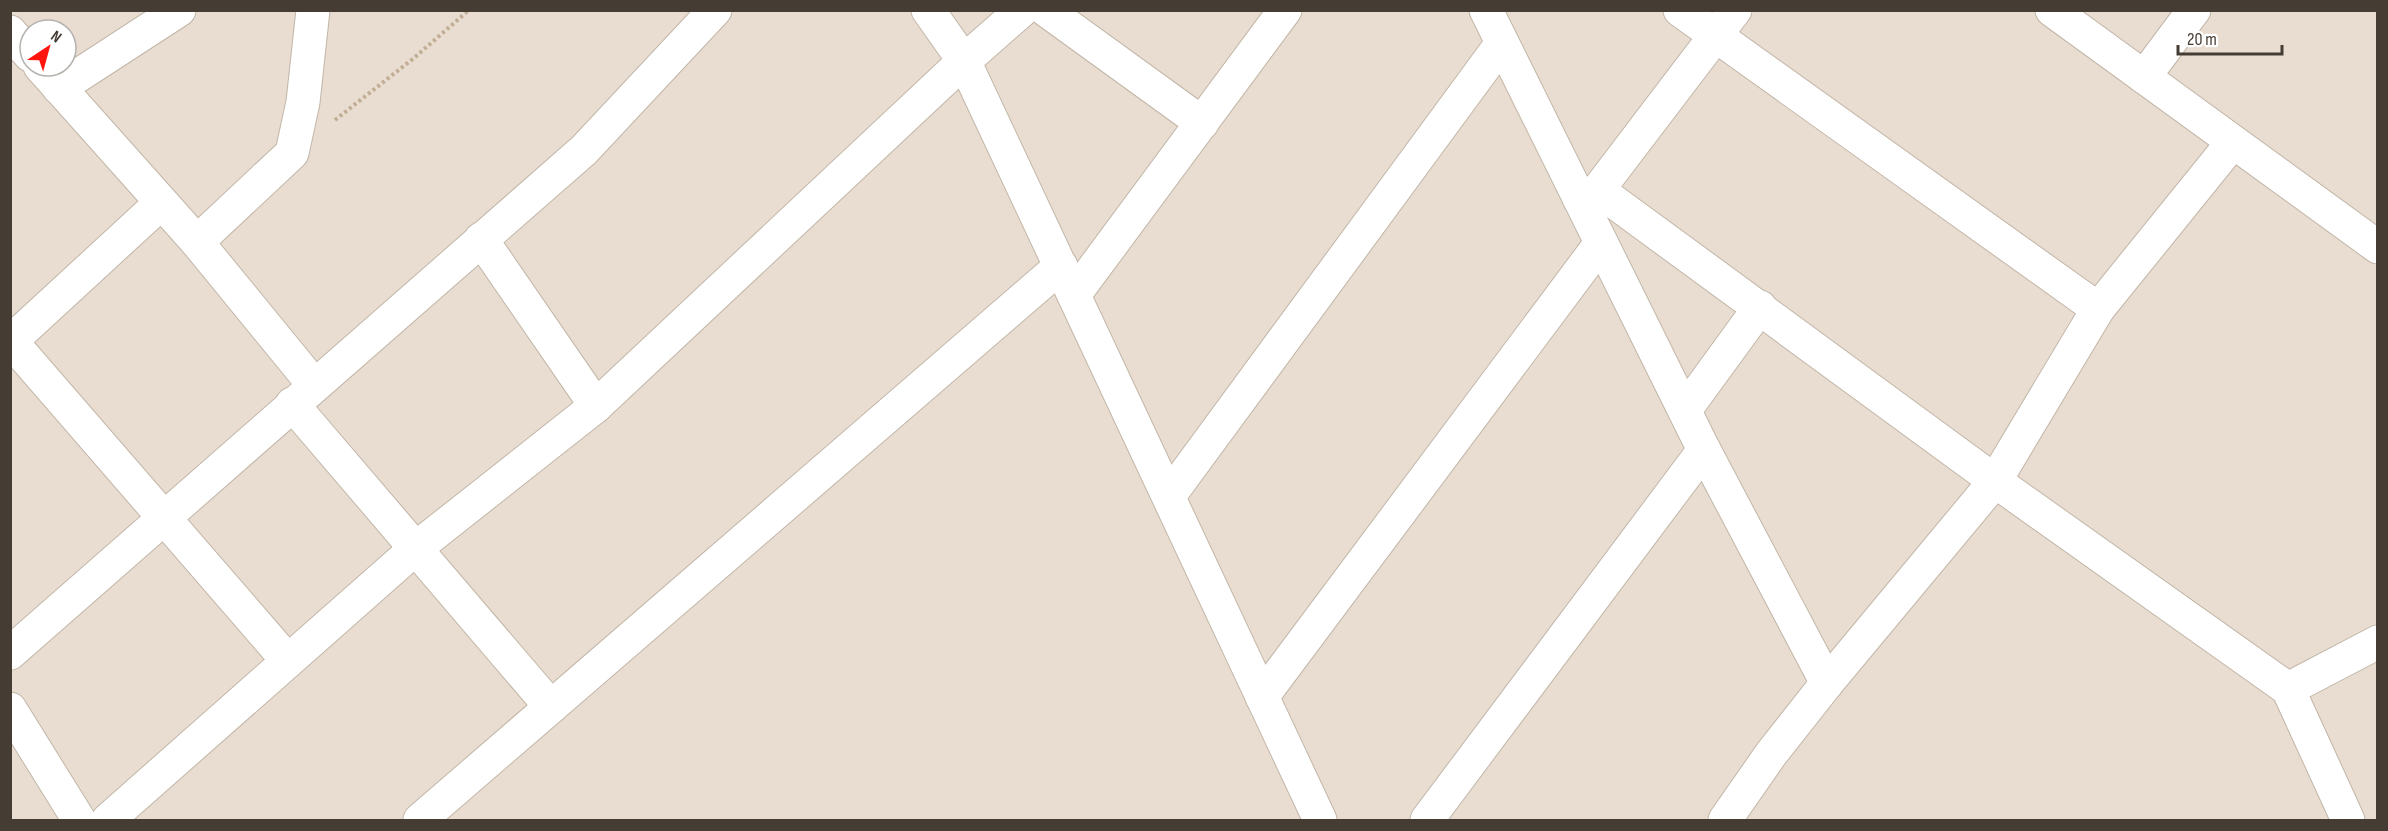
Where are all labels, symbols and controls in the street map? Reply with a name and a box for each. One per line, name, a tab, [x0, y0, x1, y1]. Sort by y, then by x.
north arrow	[18, 18, 78, 78]
scale bar	[2178, 18, 2282, 56]
text: N	[47, 27, 65, 47]
text: 20 m	[2187, 29, 2217, 50]

